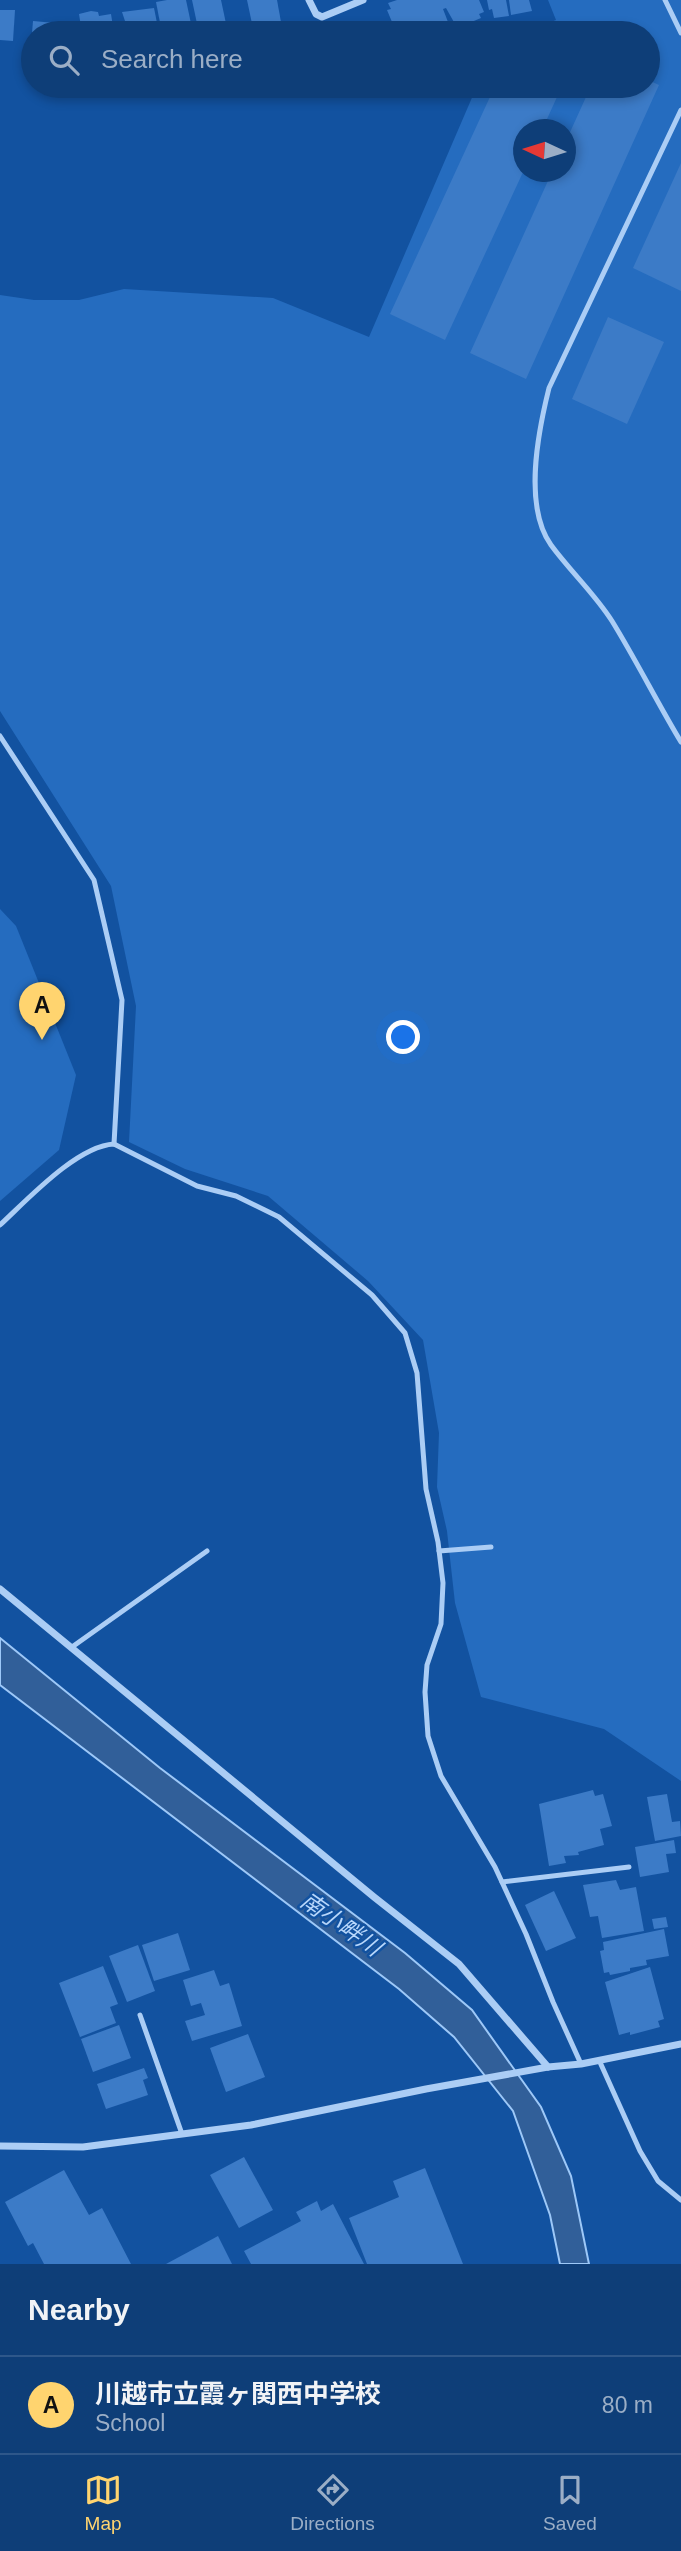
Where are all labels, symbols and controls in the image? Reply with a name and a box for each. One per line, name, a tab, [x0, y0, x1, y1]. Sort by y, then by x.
search box	[21, 21, 660, 98]
icon: search	[45, 41, 83, 79]
text: Search here	[101, 44, 243, 74]
north arrow	[513, 119, 576, 182]
pin: A	[19, 982, 65, 1040]
your location	[386, 1020, 420, 1054]
water label: 南小畔川	[296, 1887, 389, 1963]
text: Nearby	[28, 2293, 130, 2326]
text: 川越市立霞ヶ関西中学校	[95, 2379, 381, 2409]
text: A	[43, 2392, 59, 2418]
text: 80 m	[602, 2392, 653, 2418]
text: School	[95, 2410, 165, 2436]
tab: Map	[84, 2471, 122, 2535]
tab: Directions	[290, 2471, 375, 2535]
tab: Saved	[543, 2471, 597, 2535]

